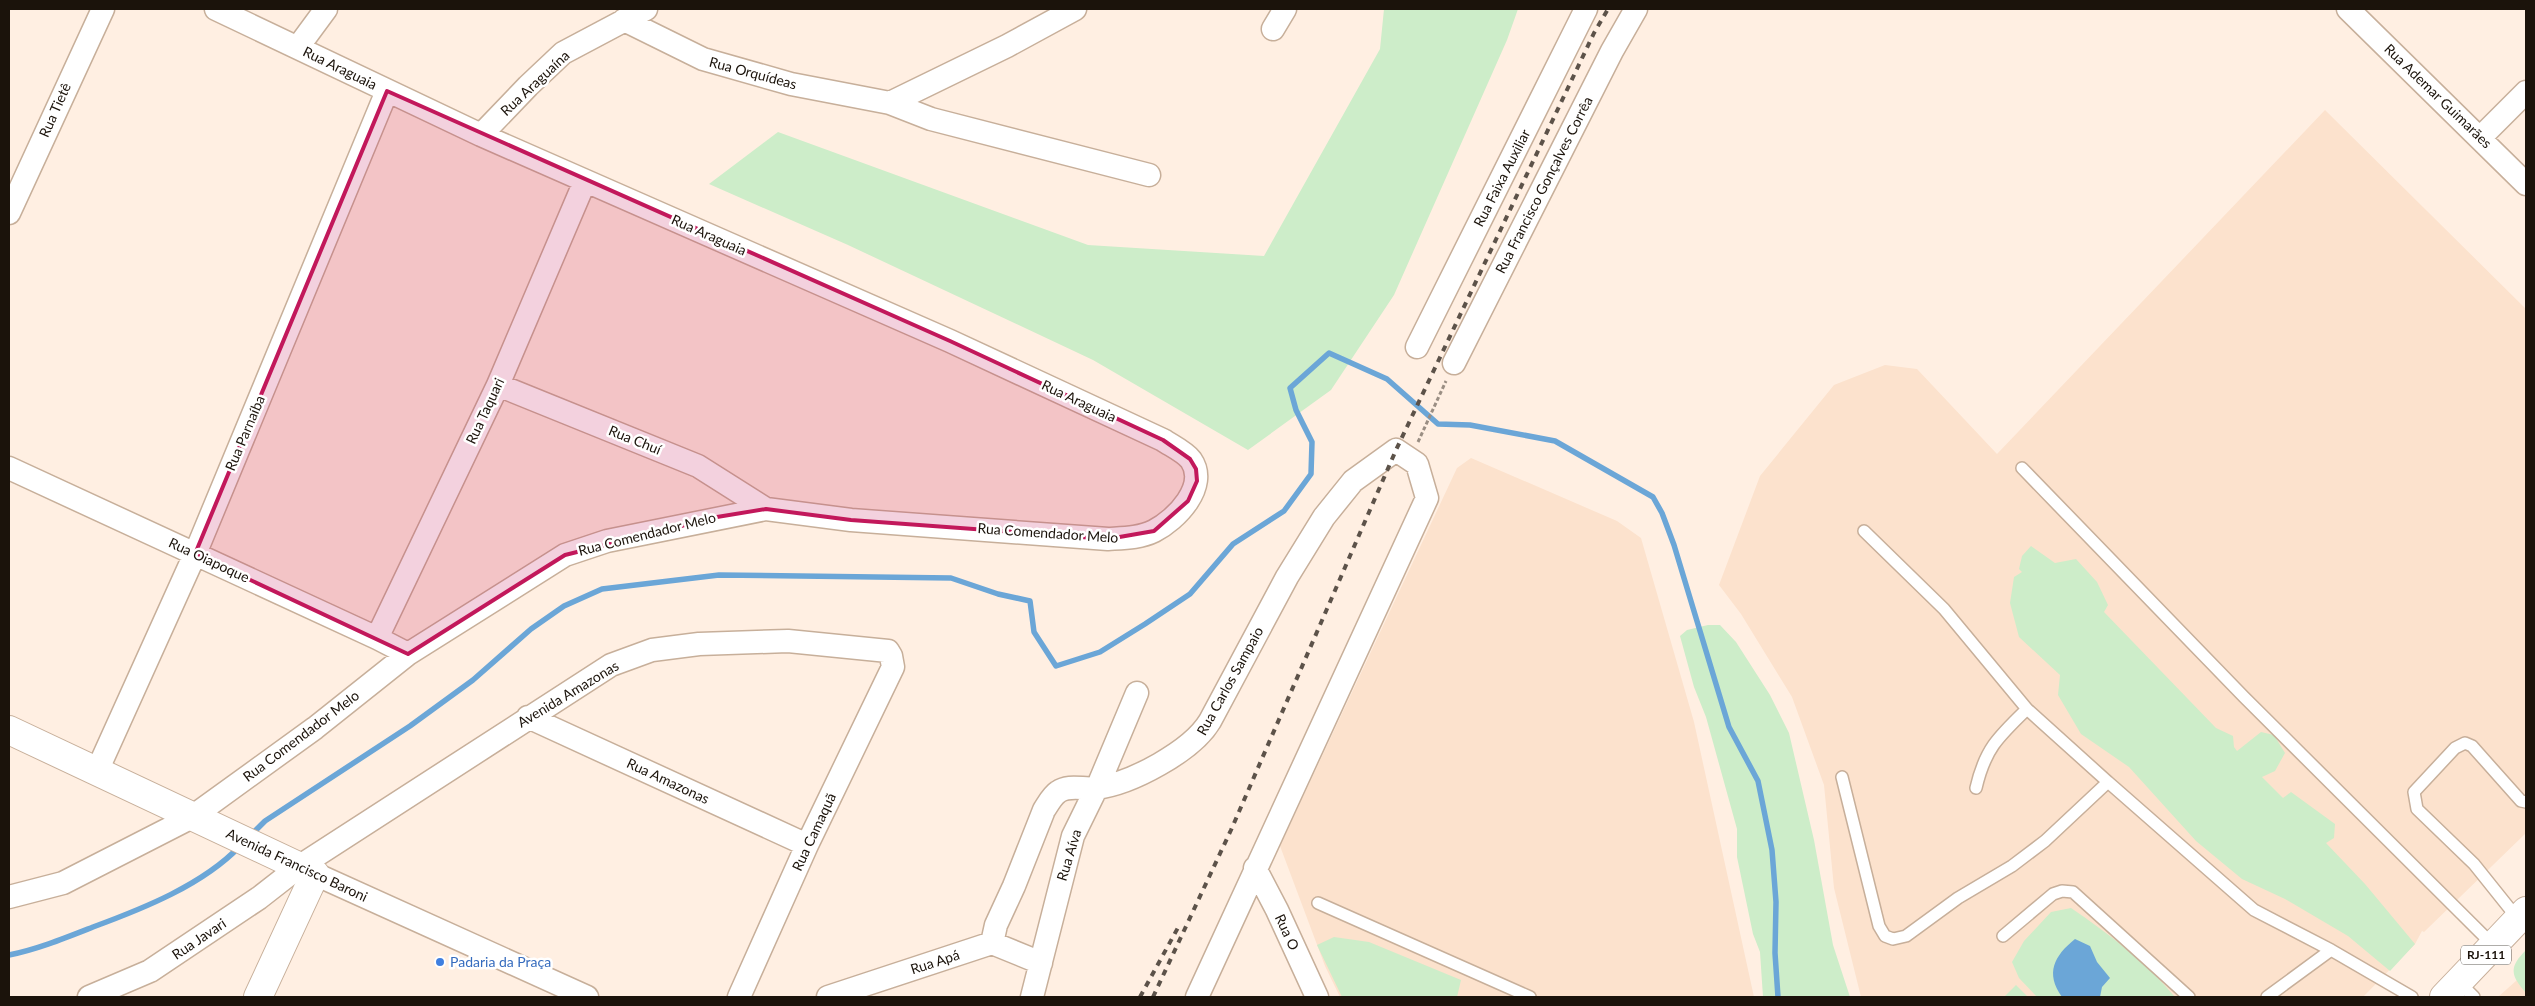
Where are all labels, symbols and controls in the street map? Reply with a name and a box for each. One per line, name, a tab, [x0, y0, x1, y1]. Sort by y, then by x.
street label: Rua Ademar Guimarães	[2381, 40, 2496, 151]
street label: Rua Araguaia	[300, 42, 380, 93]
street label: Rua Araguaína	[497, 46, 573, 119]
street label: Rua Orquídeas	[707, 53, 799, 92]
street label: Rua Tietê	[35, 80, 74, 140]
street label: Rua Francisco Gonçalves Corrêa	[1491, 93, 1596, 276]
street label: Rua Faixa Auxiliar	[1470, 126, 1533, 229]
street label: Rua Araguaia	[669, 210, 749, 259]
street label: Rua Taquari	[462, 375, 507, 447]
street label: Rua Araguaia	[1039, 376, 1119, 425]
street label: Rua Parnaíba	[221, 393, 268, 473]
street label: Rua Chuí	[606, 421, 665, 458]
street label: Rua Comendador Melo	[576, 508, 717, 559]
street label: Rua Comendador Melo	[977, 519, 1119, 546]
street label: Rua Oiapoque	[166, 533, 252, 586]
street label: Rua Carlos Sampaio	[1193, 624, 1266, 738]
street label: Avenida Amazonas	[514, 657, 622, 731]
street label: Rua Comendador Melo	[239, 686, 362, 785]
street label: Rua Amazonas	[624, 754, 712, 807]
street label: Rua Camaquã	[788, 790, 839, 874]
street label: Avenida Francisco Baroni	[224, 824, 371, 905]
street label: Rua Aíva	[1053, 827, 1084, 883]
street label: Rua O	[1272, 911, 1303, 953]
street label: Rua Javari	[169, 914, 229, 963]
street label: Rua Apá	[908, 946, 962, 977]
road number: RJ-111	[2461, 946, 2511, 964]
place label: Padaria da Praça	[450, 953, 551, 970]
marker: Padaria da Praça	[434, 956, 446, 968]

